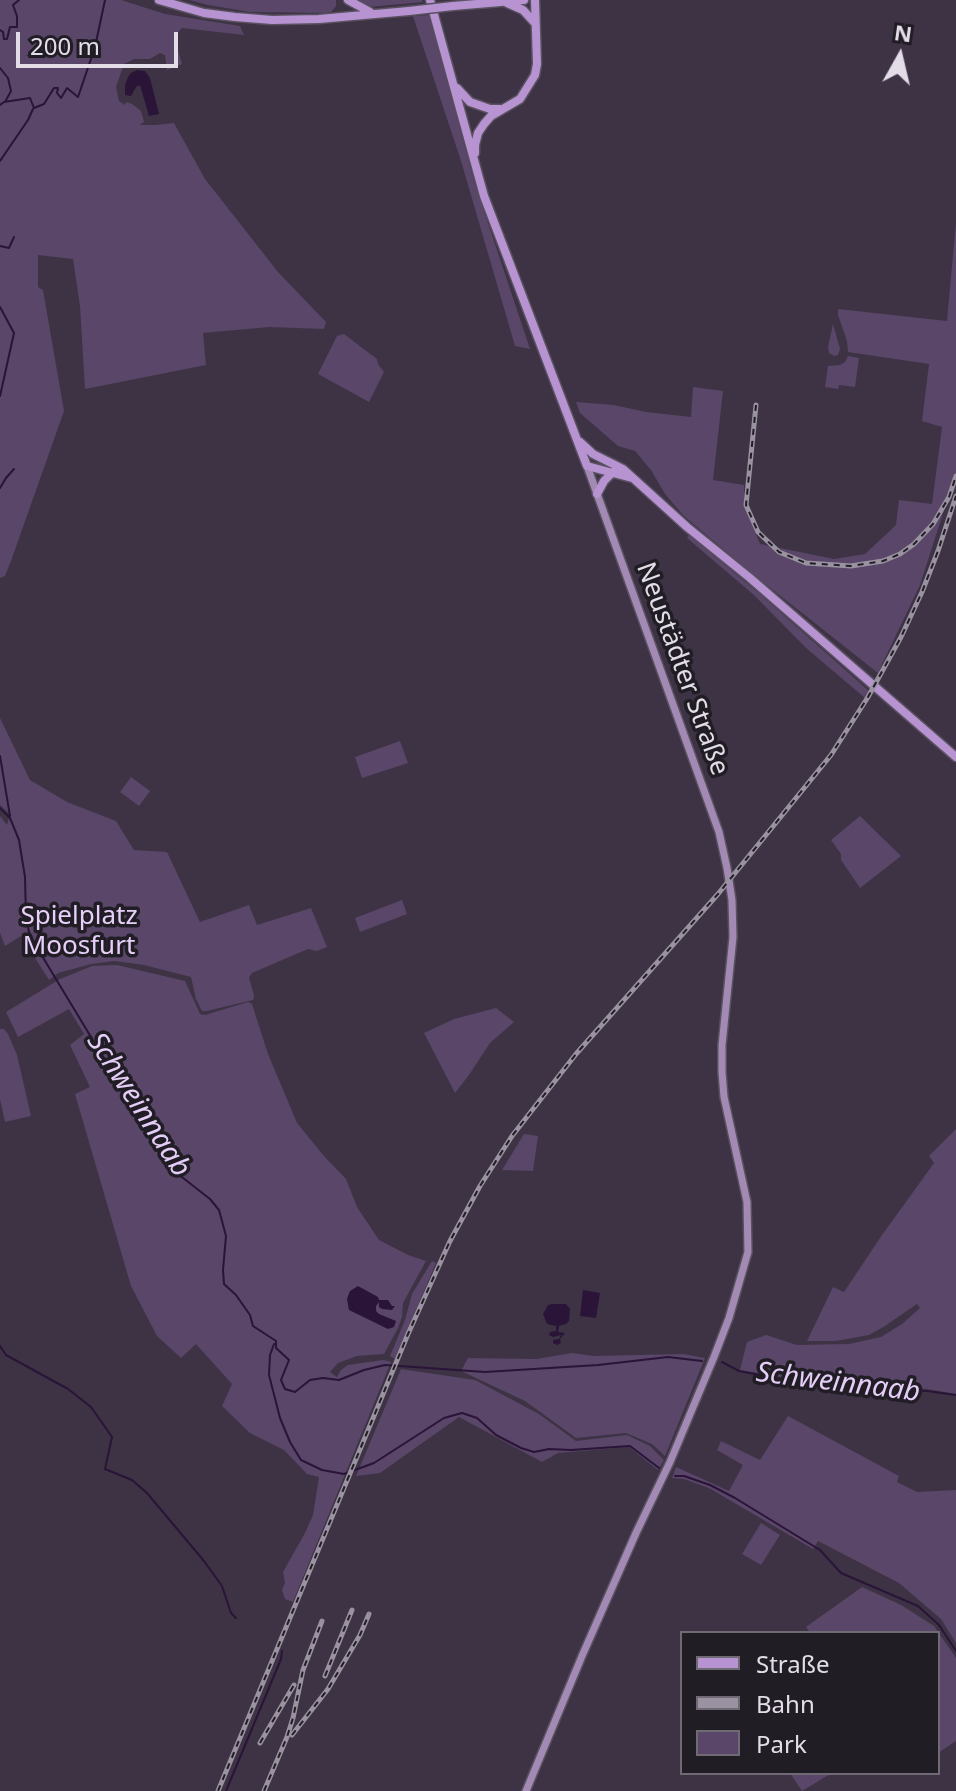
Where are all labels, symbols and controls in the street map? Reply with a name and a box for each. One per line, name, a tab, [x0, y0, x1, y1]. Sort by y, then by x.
scale bar	[20, 16, 182, 66]
north arrow	[860, 16, 940, 96]
text: N	[892, 16, 914, 48]
text: 200 m	[30, 29, 100, 62]
street label: Neustädter Straße	[629, 558, 735, 780]
park label: Spielplatz Moosfurt	[20, 901, 138, 962]
water label: Schweinnaab	[79, 1027, 197, 1183]
water label: Schweinnaab	[754, 1356, 922, 1410]
legend	[680, 1631, 940, 1775]
text: Straße	[756, 1647, 829, 1680]
text: Bahn	[756, 1687, 815, 1720]
text: Park	[756, 1727, 807, 1760]

